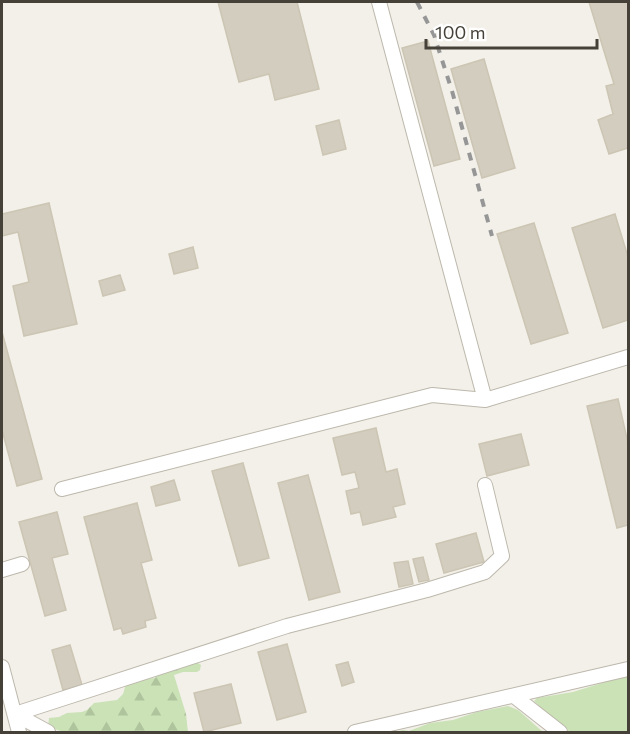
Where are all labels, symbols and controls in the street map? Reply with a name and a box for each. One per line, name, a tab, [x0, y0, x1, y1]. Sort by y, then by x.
scale bar	[426, 12, 597, 50]
text: 100 m	[435, 21, 485, 43]

